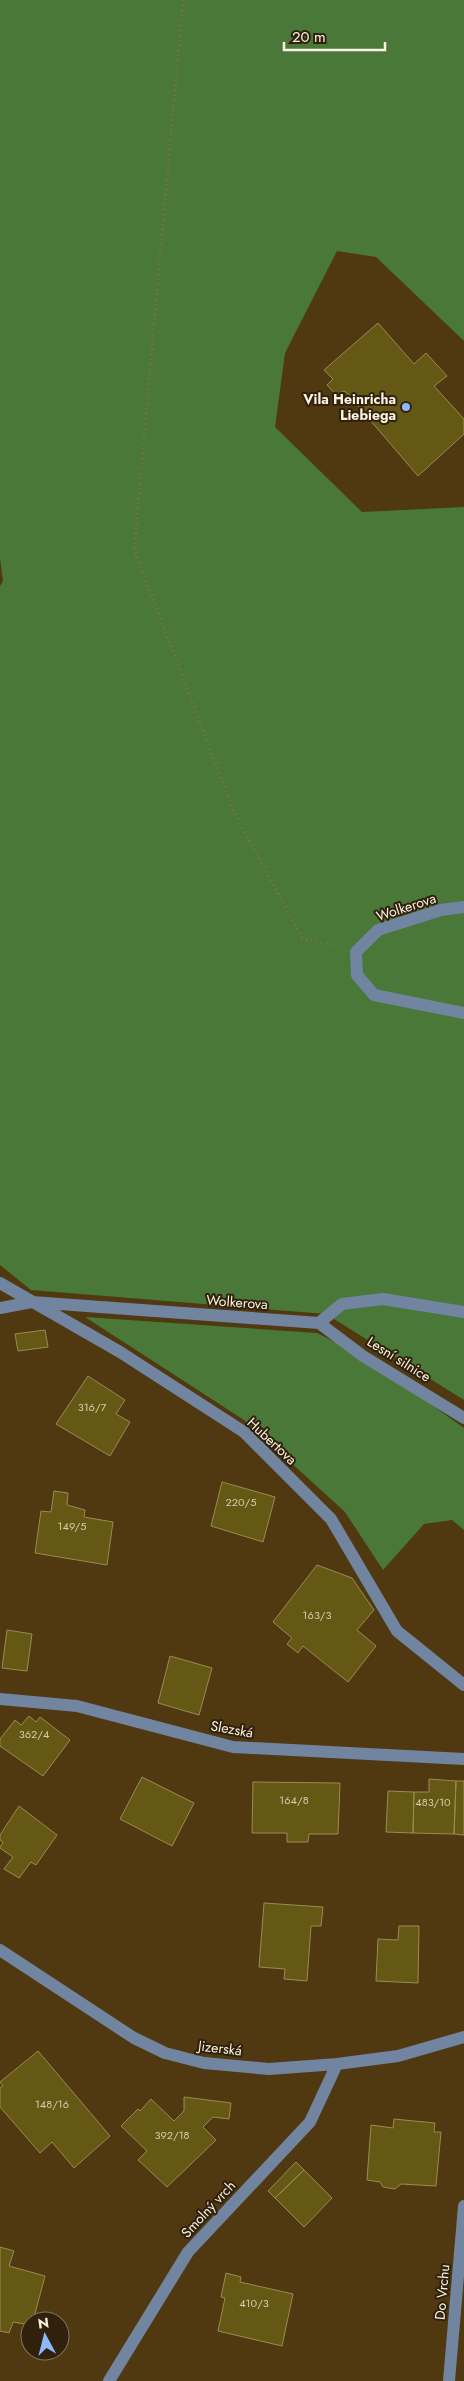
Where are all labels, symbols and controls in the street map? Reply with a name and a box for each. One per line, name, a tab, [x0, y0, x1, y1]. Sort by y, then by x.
scale bar	[284, 20, 385, 52]
text: 20 m	[292, 26, 326, 48]
place label: Vila Heinricha Liebiega	[302, 389, 396, 425]
marker: Vila Heinricha Liebiega	[400, 401, 412, 413]
street label: Wolkerova	[374, 888, 438, 926]
street label: Wolkerova	[206, 1290, 268, 1314]
street label: Lesní silnice	[363, 1332, 435, 1386]
house number: 316/7	[78, 1399, 107, 1415]
street label: Hubertova	[243, 1413, 301, 1469]
house number: 220/5	[226, 1494, 257, 1510]
house number: 149/5	[58, 1518, 86, 1534]
house number: 163/3	[303, 1607, 331, 1623]
street label: Slezská	[209, 1715, 255, 1743]
house number: 362/4	[19, 1726, 50, 1742]
house number: 164/8	[279, 1792, 309, 1808]
house number: 483/10	[415, 1794, 451, 1810]
street label: Jizerská	[195, 2035, 243, 2061]
house number: 148/16	[35, 2096, 69, 2112]
house number: 392/18	[154, 2127, 190, 2143]
street label: Smolný vrch	[176, 2176, 240, 2242]
street label: Do Vrchu	[430, 2263, 454, 2321]
house number: 410/3	[239, 2295, 269, 2311]
north arrow	[20, 2311, 70, 2361]
text: N	[37, 2312, 50, 2334]

